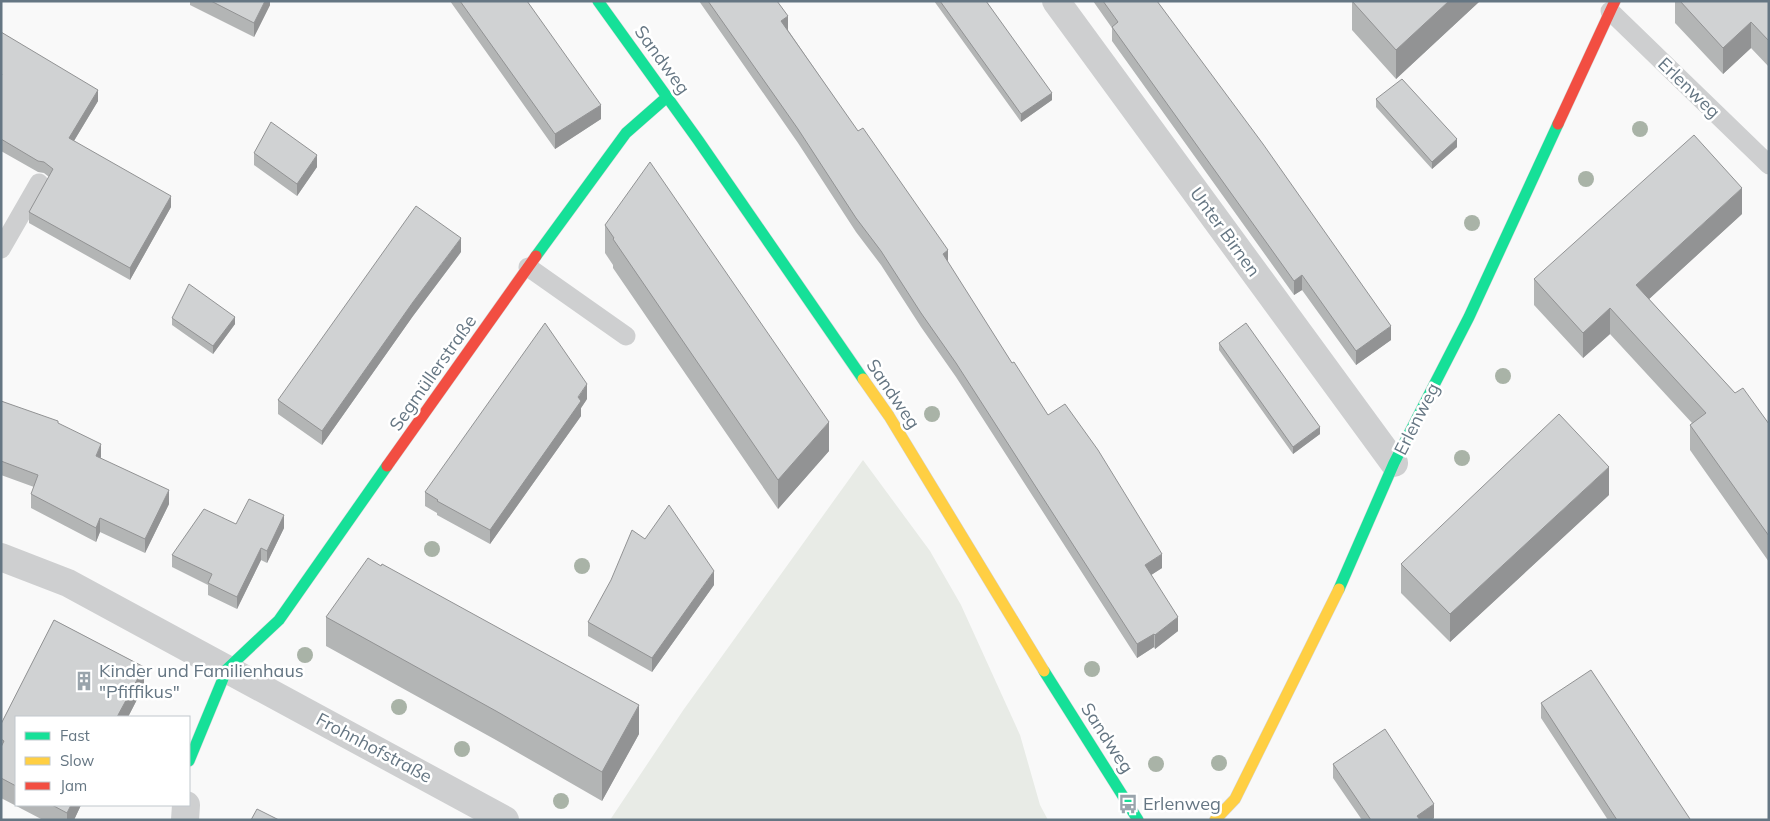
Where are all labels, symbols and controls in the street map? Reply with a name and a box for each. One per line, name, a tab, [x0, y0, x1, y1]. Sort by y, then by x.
street label: Sandweg	[630, 21, 695, 99]
street label: Erlenweg	[1653, 52, 1725, 123]
street label: Unter Birnen	[1185, 183, 1266, 281]
street label: Segmüllerstraße	[384, 310, 481, 435]
street label: Sandweg	[862, 354, 925, 433]
street label: Erlenweg	[1389, 379, 1444, 459]
place label: Kinder und Familienhaus "Pfiffikus"	[99, 659, 304, 703]
building icon: Kinder und Familienhaus "Pfiffikus"	[73, 670, 95, 692]
street label: Sandweg	[1076, 698, 1139, 777]
street label: Frohnhofstraße	[312, 707, 436, 788]
legend	[15, 716, 190, 806]
text: Fast	[60, 726, 90, 745]
text: Slow	[60, 751, 94, 770]
text: Jam	[60, 776, 87, 795]
place label: Erlenweg	[1143, 792, 1221, 815]
bus stop icon: Erlenweg	[1117, 793, 1139, 815]

